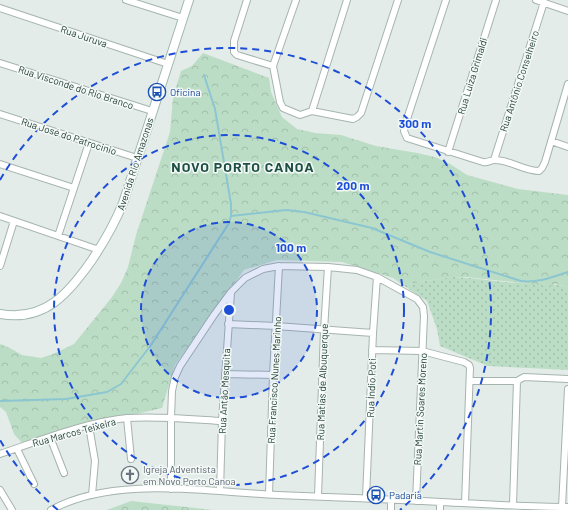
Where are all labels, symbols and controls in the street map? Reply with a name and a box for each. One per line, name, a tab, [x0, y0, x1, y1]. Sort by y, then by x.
street label: Rua Juruva	[59, 22, 109, 50]
street label: Rua Antônio Conselheiro	[497, 29, 541, 133]
street label: Rua Luiza Grimaldi	[455, 36, 489, 116]
street label: Rua Visconde do Rio Branco	[17, 63, 135, 111]
bus stop icon: Oficina	[147, 82, 167, 102]
place label: Oficina	[170, 86, 201, 98]
street label: Rua José do Patrocinio	[20, 115, 118, 157]
street label: Avenida Rio Amazonas	[114, 116, 156, 212]
text: 300 m	[399, 116, 431, 130]
district label: NOVO PORTO CANOA	[171, 158, 315, 175]
text: 200 m	[337, 178, 369, 192]
text: 100 m	[276, 240, 306, 254]
centre of rings	[222, 303, 236, 317]
street label: Rua Francisco Nunes Marinho	[265, 316, 283, 444]
street label: Rua Matias de Albuquerque	[314, 323, 330, 441]
street label: Rua Antão Mesquita	[216, 348, 232, 434]
street label: Rua Martin Soares Moreno	[411, 352, 429, 466]
street label: Rua Índio Poti	[364, 358, 378, 418]
street label: Rua Marcos Teixeira	[31, 415, 117, 449]
place label: Igreja Adventista em Novo Porto Canoa	[143, 463, 236, 487]
church icon: Igreja Adventista em Novo Porto Canoa	[120, 465, 140, 485]
bus stop icon: Padaria	[366, 485, 386, 505]
place label: Padaria	[389, 489, 422, 501]

